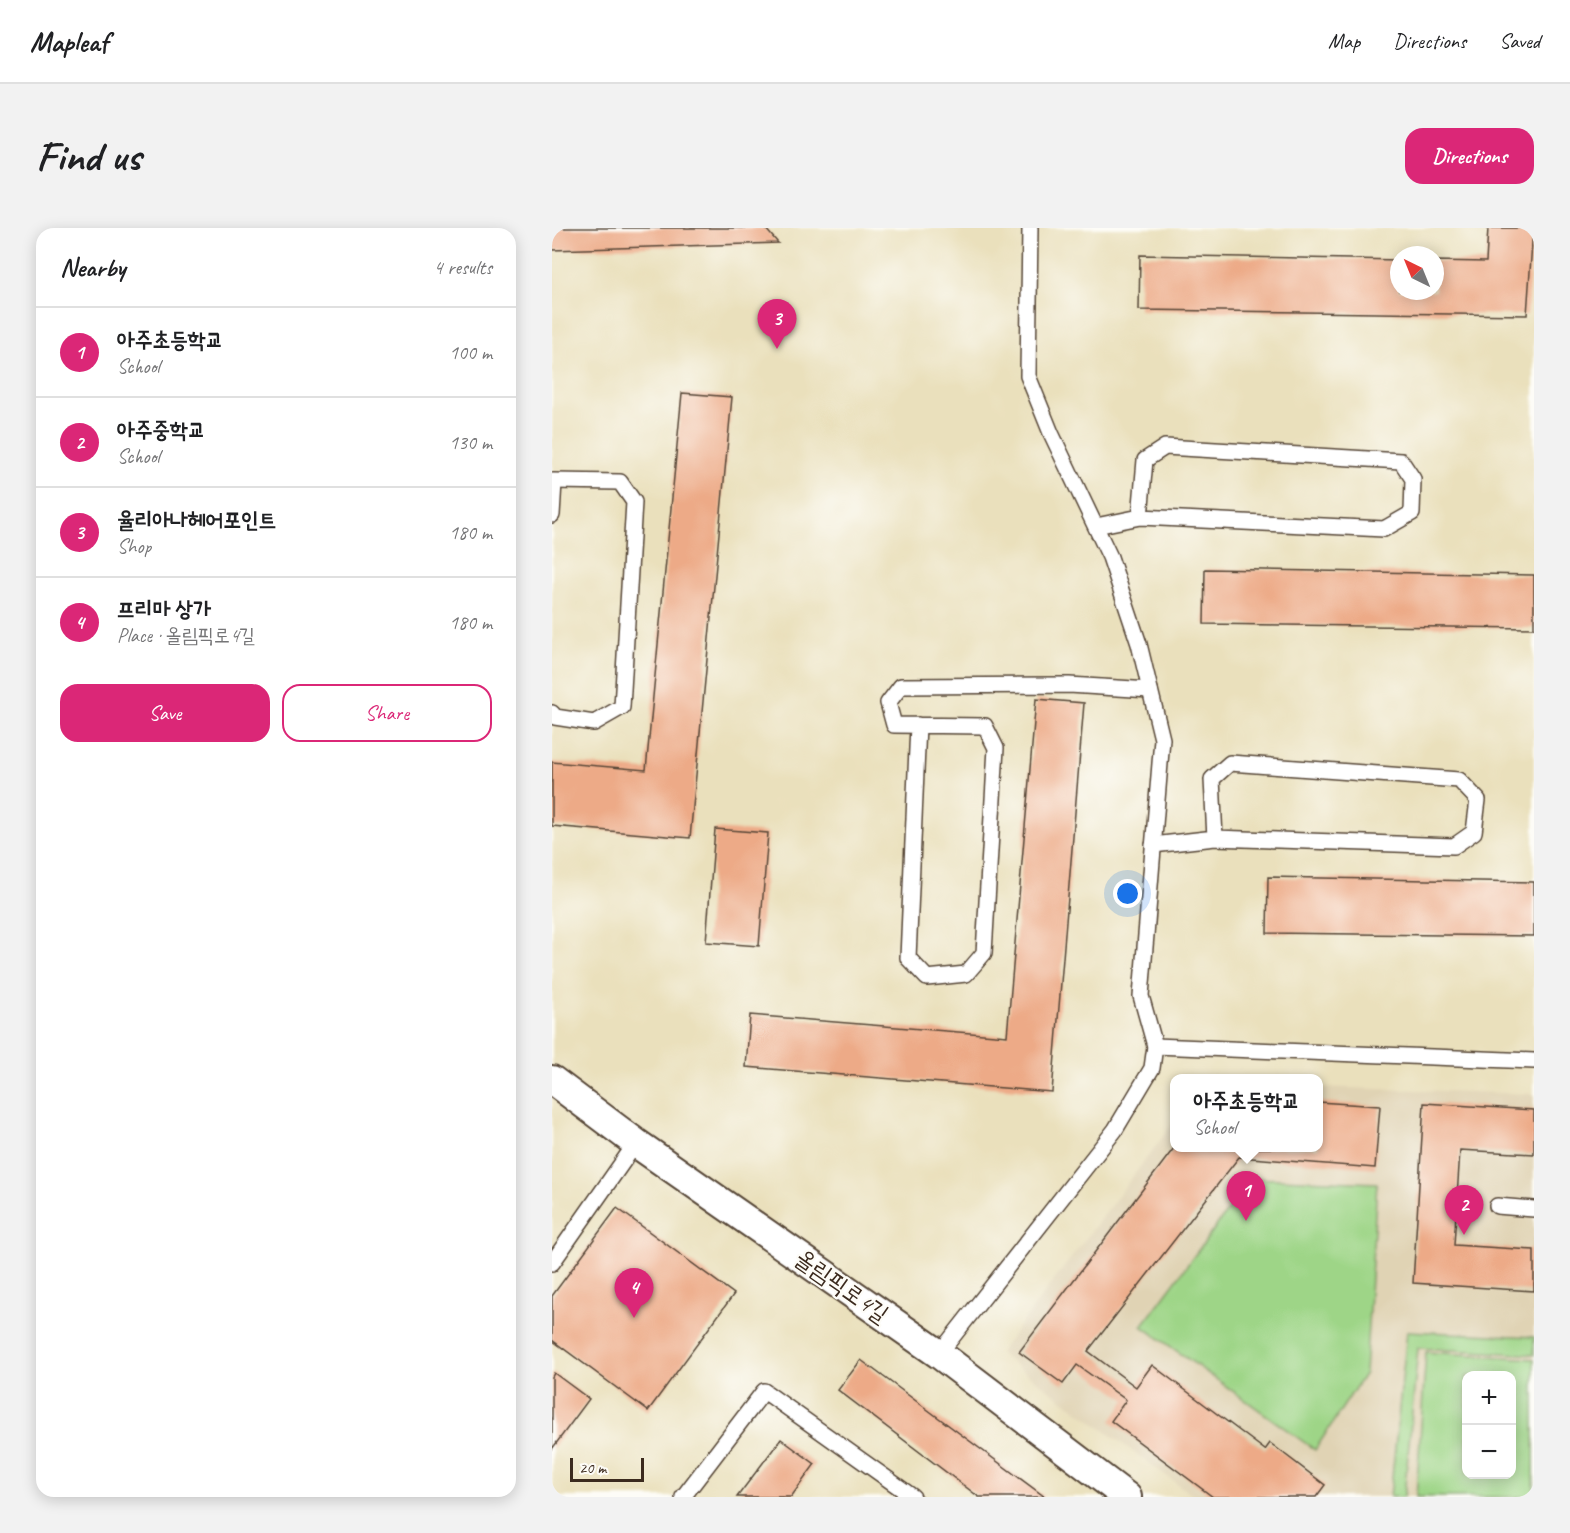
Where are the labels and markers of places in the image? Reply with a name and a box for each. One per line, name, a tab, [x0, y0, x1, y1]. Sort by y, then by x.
pin: 3	[758, 300, 796, 349]
pin: 1	[1226, 1172, 1266, 1221]
pin: 2	[1444, 1186, 1484, 1235]
pin: 4	[614, 1268, 653, 1318]

